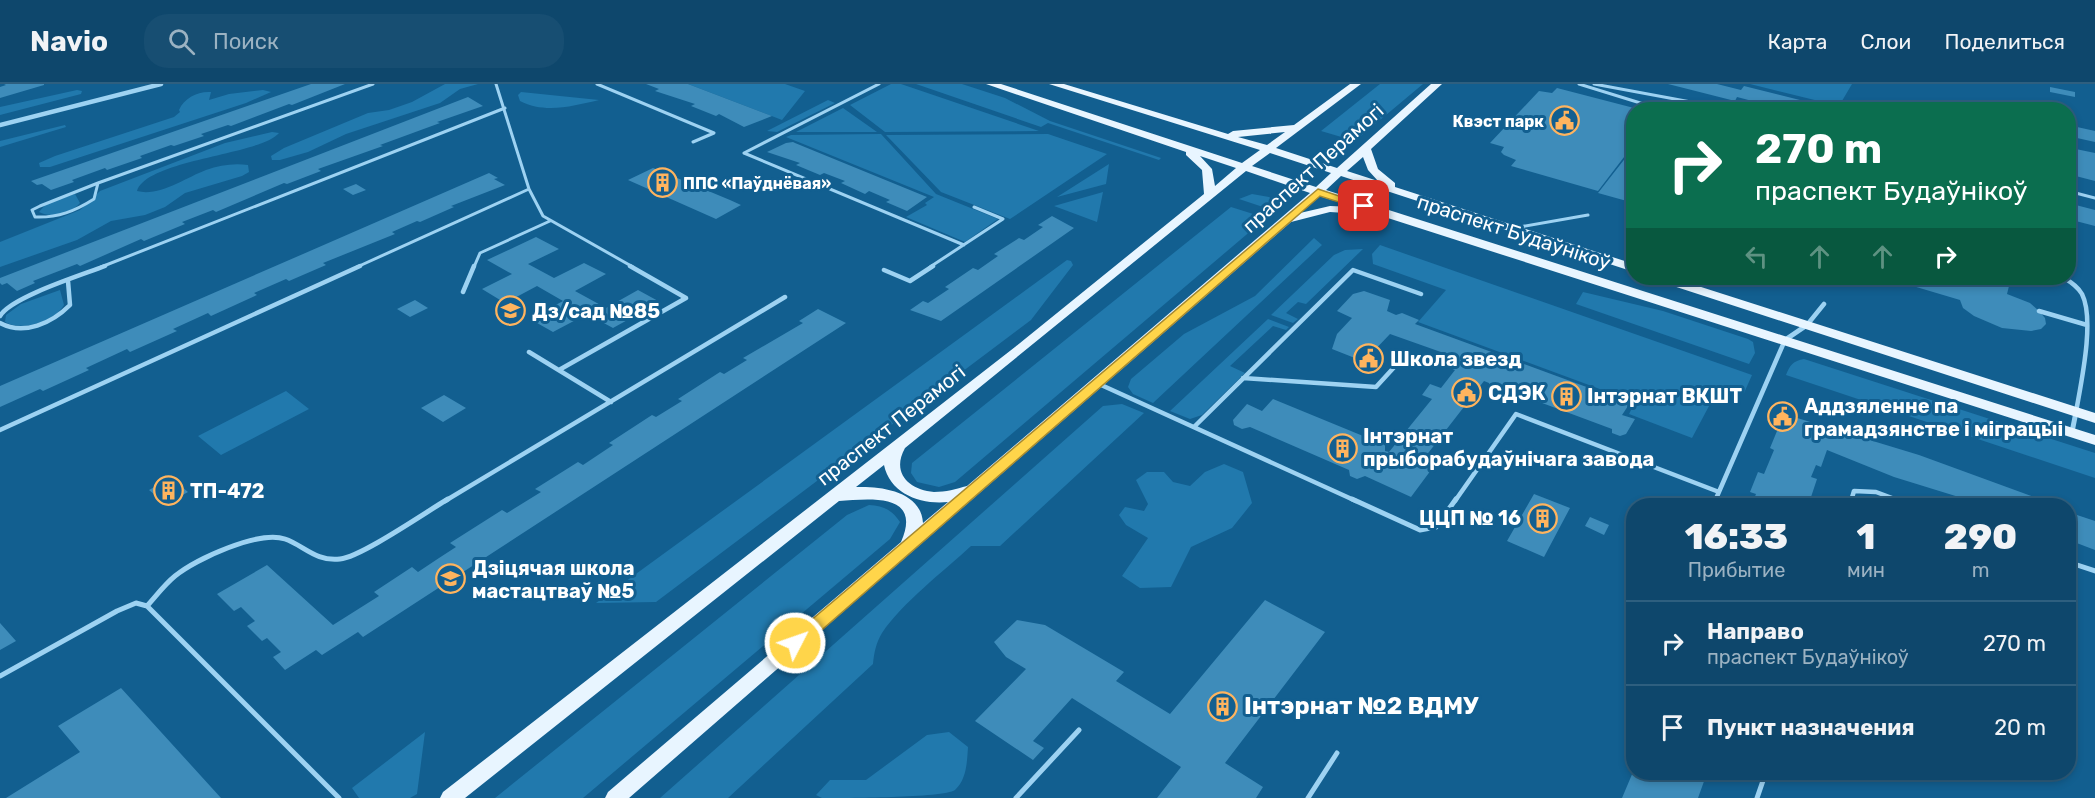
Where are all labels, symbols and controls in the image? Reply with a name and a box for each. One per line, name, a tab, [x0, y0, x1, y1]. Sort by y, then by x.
search box	[144, 14, 564, 68]
text: Navio	[30, 25, 108, 58]
icon: search	[165, 25, 198, 58]
text: Поиск	[213, 28, 279, 55]
text: Карта	[1767, 29, 1827, 54]
text: Слои	[1860, 29, 1911, 54]
text: Поделиться	[1944, 29, 2065, 54]
street label: праспект Перамогі	[1237, 98, 1389, 238]
public building icon: Квэст парк	[1549, 105, 1581, 137]
place label: Квэст парк	[1453, 112, 1544, 131]
text: 270 m	[1755, 124, 1882, 174]
icon: right	[1656, 126, 1734, 204]
building icon: ППС «Паўднёвая»	[646, 167, 678, 199]
place label: ППС «Паўднёвая»	[683, 174, 831, 193]
text: праспект Будаўнікоў	[1755, 175, 2027, 207]
pin	[1338, 180, 1389, 231]
icon: arrive	[1347, 189, 1380, 222]
street label: праспект Будаўнікоў	[1414, 189, 1614, 275]
icon: left	[1740, 240, 1773, 273]
icon: ahead	[1803, 240, 1836, 273]
icon: ahead	[1866, 240, 1899, 273]
icon: right	[1929, 240, 1962, 273]
school or university icon: Дз/сад №85	[495, 295, 527, 327]
place label: Дз/сад №85	[532, 299, 660, 323]
public building icon: Школа звезд	[1353, 343, 1385, 375]
place label: Школа звезд	[1390, 347, 1522, 371]
street label: праспект Перамогі	[812, 360, 970, 490]
public building icon: СДЭК	[1451, 377, 1483, 409]
building icon: Інтэрнат ВКШТ	[1550, 380, 1582, 412]
place label: СДЭК	[1488, 381, 1546, 405]
place label: Інтэрнат ВКШТ	[1587, 384, 1742, 408]
place label: Аддзяленне па грамадзянстве і міграцыі	[1804, 394, 2063, 441]
public building icon: Аддзяленне па грамадзянстве і міграцыі	[1767, 401, 1799, 433]
place label: Інтэрнат прыборабудаўнічага завода	[1363, 424, 1654, 471]
building icon: Інтэрнат прыборабудаўнічага завода	[1326, 432, 1358, 464]
building icon: ТП-472	[153, 475, 185, 507]
place label: ТП-472	[190, 479, 265, 503]
building icon: ЦЦП № 16	[1526, 502, 1558, 534]
place label: ЦЦП № 16	[1419, 506, 1521, 530]
text: 16:33	[1685, 515, 1788, 558]
text: 1	[1857, 515, 1876, 558]
text: 290	[1944, 515, 2017, 558]
place label: Дзіцячая школа мастацтваў №5	[472, 556, 635, 603]
text: Прибытие	[1688, 558, 1785, 582]
text: мин	[1847, 558, 1885, 582]
text: m	[1972, 558, 1989, 582]
school or university icon: Дзіцячая школа мастацтваў №5	[435, 563, 467, 595]
position arrow	[763, 611, 827, 675]
text: Направо	[1707, 618, 1804, 645]
icon: right	[1656, 627, 1689, 660]
text: 270 m	[1983, 630, 2046, 657]
text: праспект Будаўнікоў	[1707, 645, 1909, 669]
building icon: Інтэрнат №2 ВДМУ	[1207, 690, 1239, 722]
place label: Інтэрнат №2 ВДМУ	[1244, 692, 1479, 720]
icon: arrive	[1656, 711, 1689, 744]
text: Пункт назначения	[1707, 714, 1915, 741]
text: 20 m	[1994, 714, 2046, 741]

